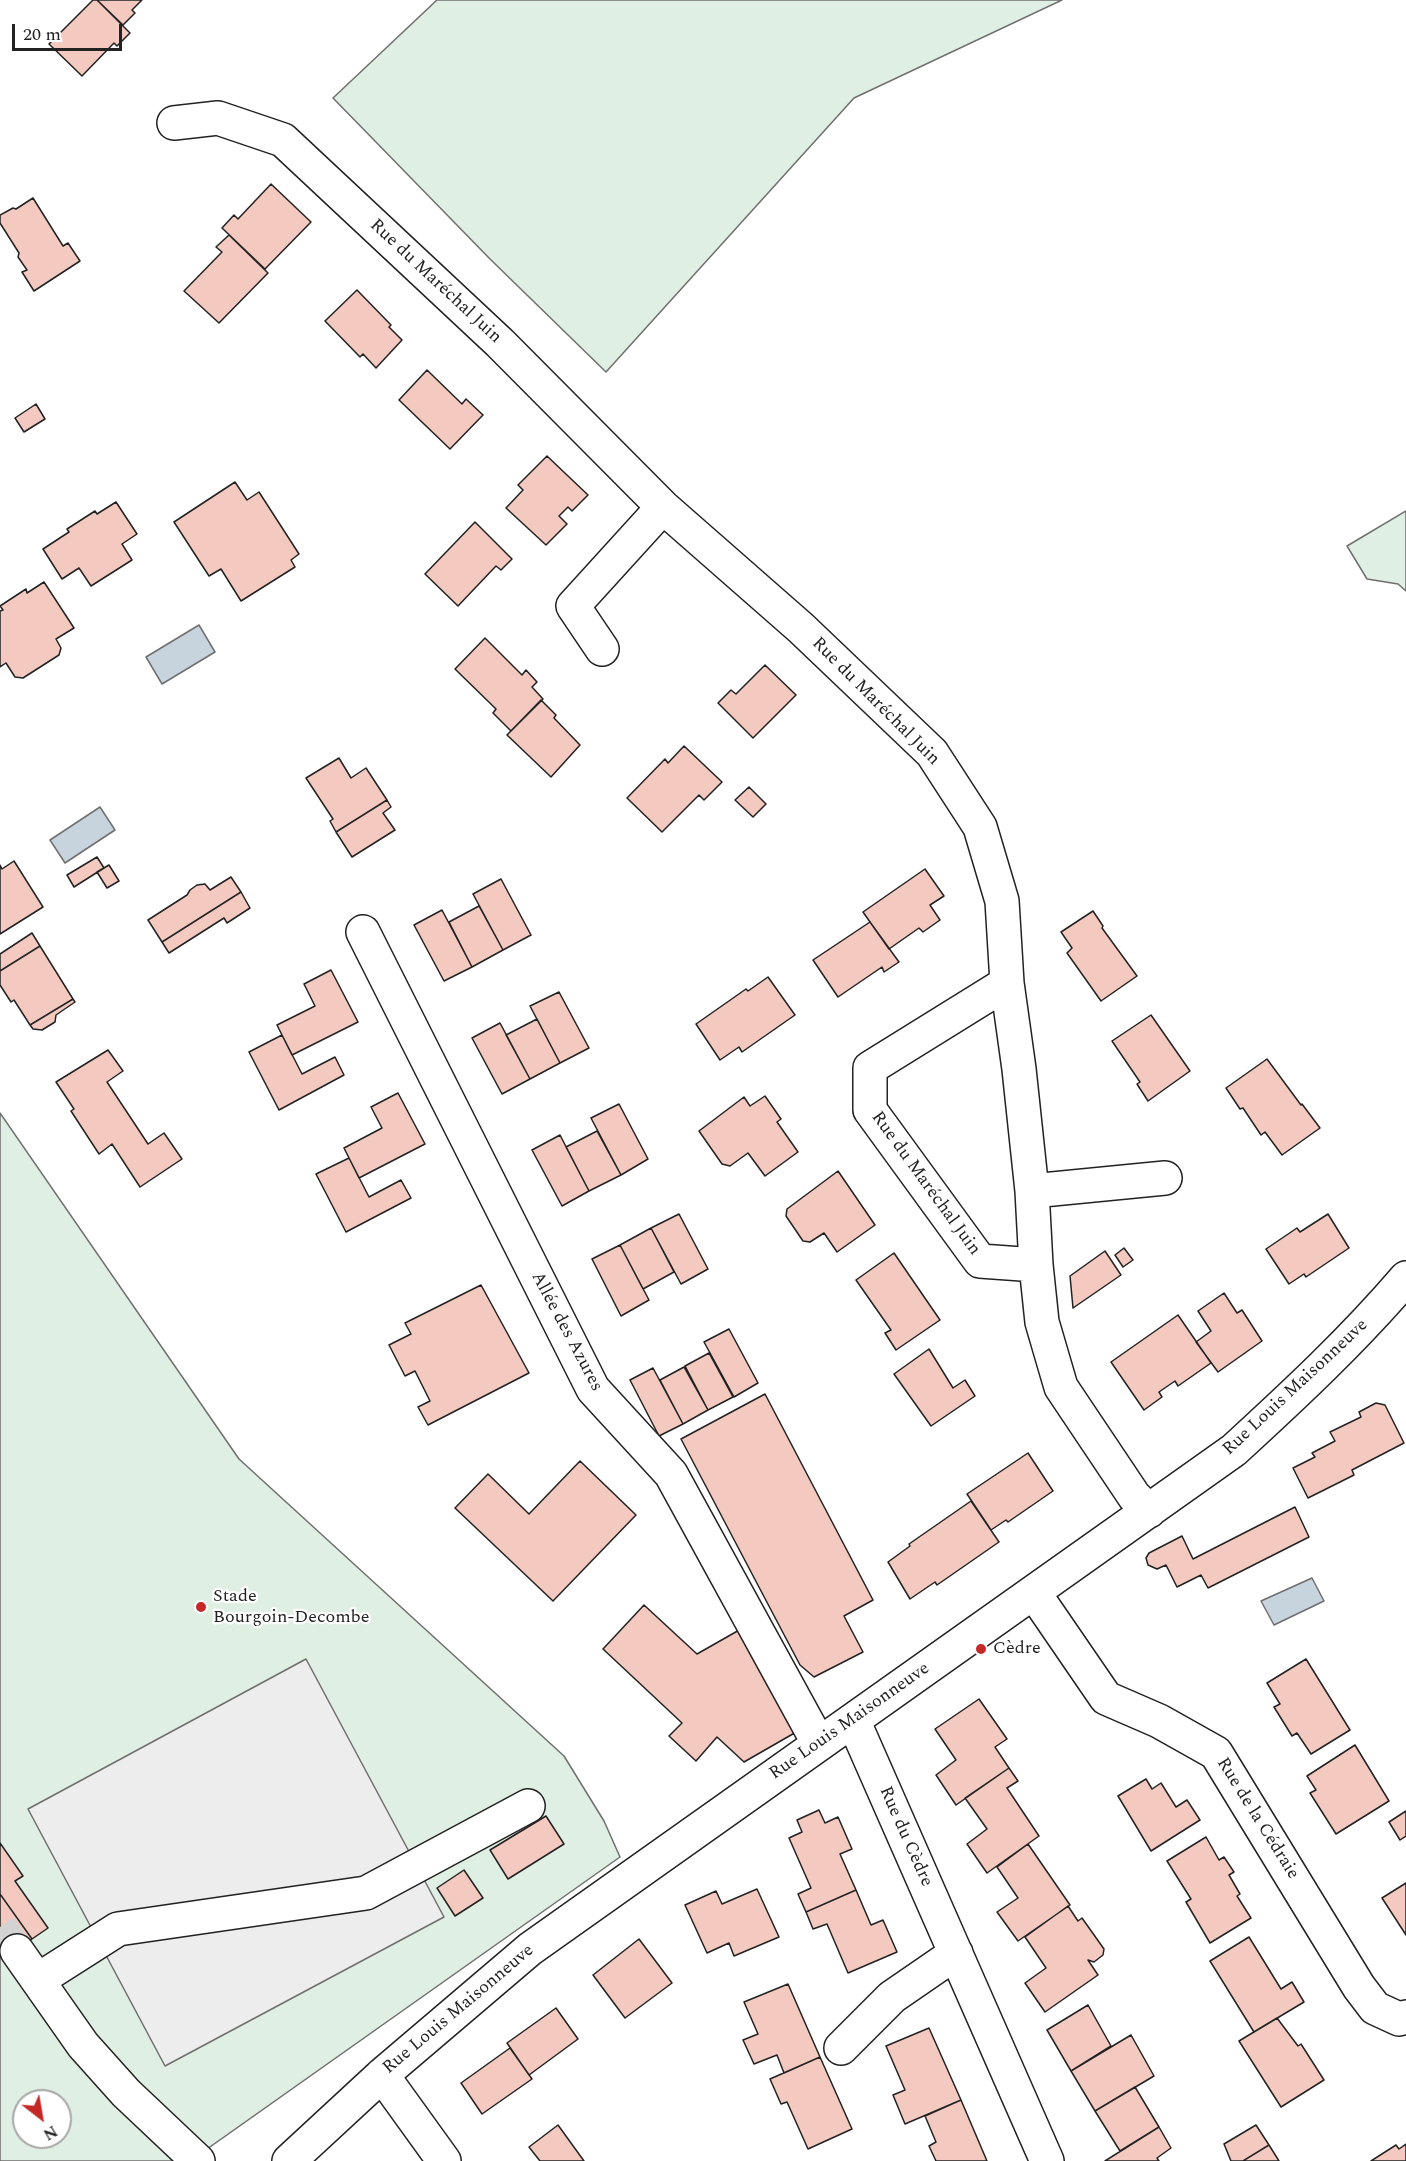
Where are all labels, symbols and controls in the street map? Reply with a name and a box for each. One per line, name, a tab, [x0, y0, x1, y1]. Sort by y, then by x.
scale bar	[15, 12, 124, 50]
text: 20 m	[23, 21, 61, 48]
street label: Rue du Maréchal Juin	[365, 215, 505, 349]
street label: Rue du Maréchal Juin	[806, 633, 944, 771]
street label: Rue du Maréchal Juin	[866, 1108, 984, 1260]
street label: Allée des Azures	[525, 1268, 607, 1396]
street label: Rue Louis Maisonneuve	[1219, 1315, 1373, 1461]
place label: Stade Bourgoin-Decombe	[213, 1586, 369, 1628]
marker: Stade Bourgoin-Decombe	[194, 1600, 208, 1614]
place label: Cèdre	[993, 1638, 1041, 1660]
marker: Cèdre	[974, 1642, 988, 1656]
street label: Rue Louis Maisonneuve	[766, 1658, 934, 1786]
street label: Rue de la Cédraie	[1211, 1754, 1303, 1884]
street label: Rue du Cèdre	[873, 1783, 937, 1891]
street label: Rue Louis Maisonneuve	[379, 1940, 539, 2080]
north arrow	[12, 2089, 72, 2149]
text: N	[38, 2119, 62, 2146]

